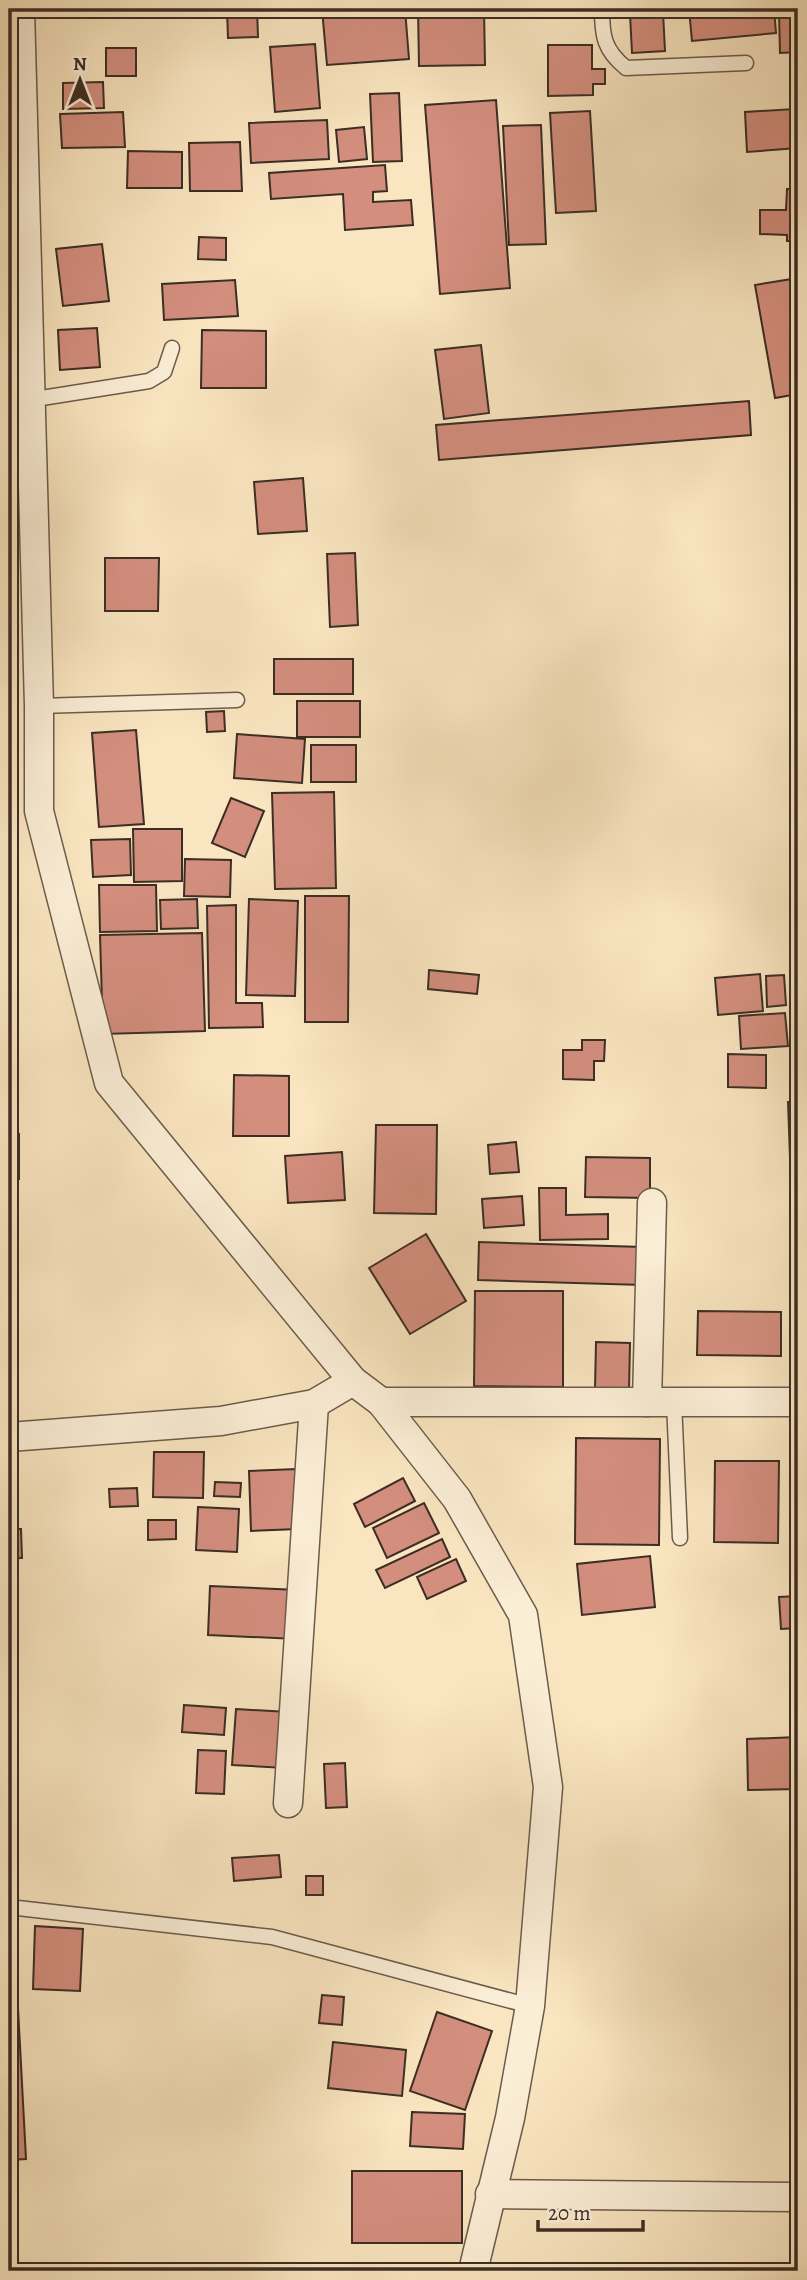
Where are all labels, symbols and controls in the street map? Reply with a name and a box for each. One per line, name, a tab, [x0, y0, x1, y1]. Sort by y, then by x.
north arrow	[46, 46, 116, 116]
text: N	[73, 51, 87, 77]
scale bar	[538, 2189, 642, 2233]
text: 20 m	[548, 2199, 591, 2227]

